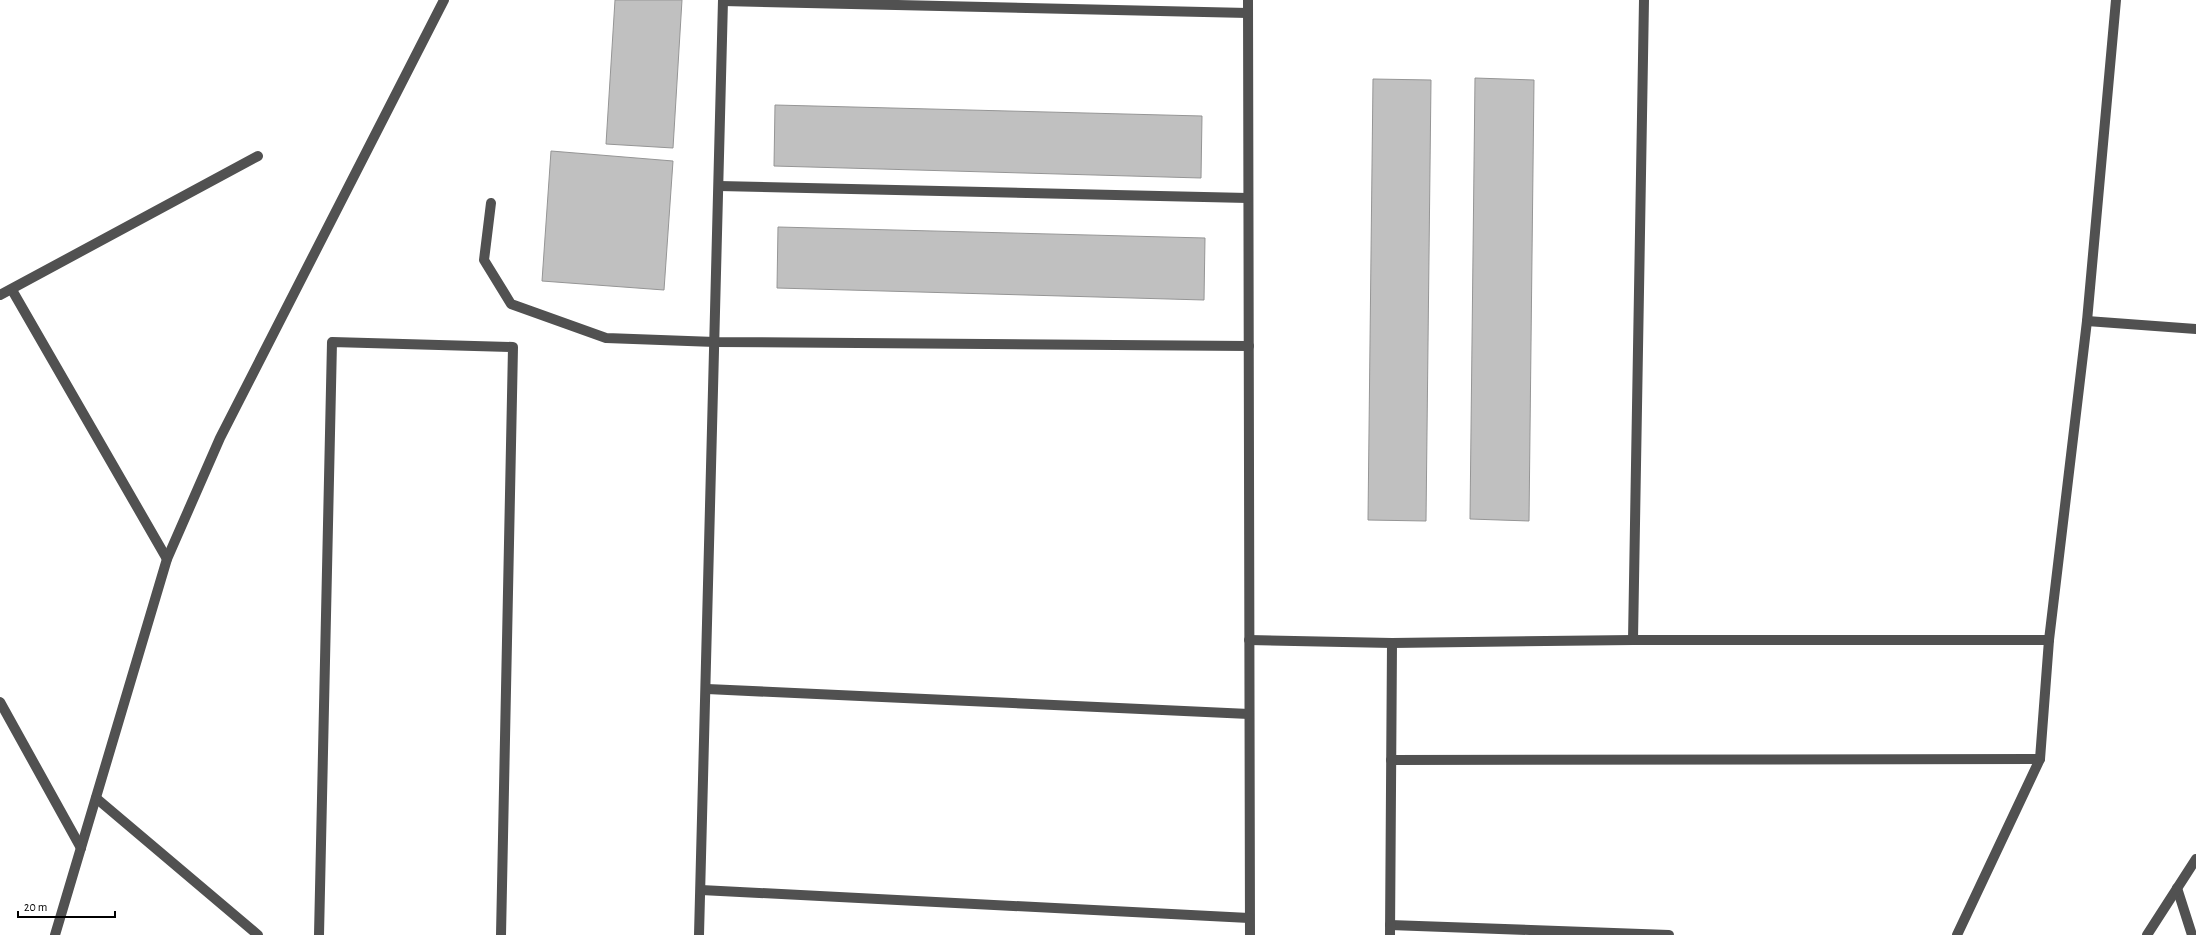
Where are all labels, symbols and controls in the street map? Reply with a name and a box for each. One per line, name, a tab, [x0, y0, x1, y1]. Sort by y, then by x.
scale bar	[18, 893, 115, 919]
text: 20 m	[24, 901, 47, 913]

